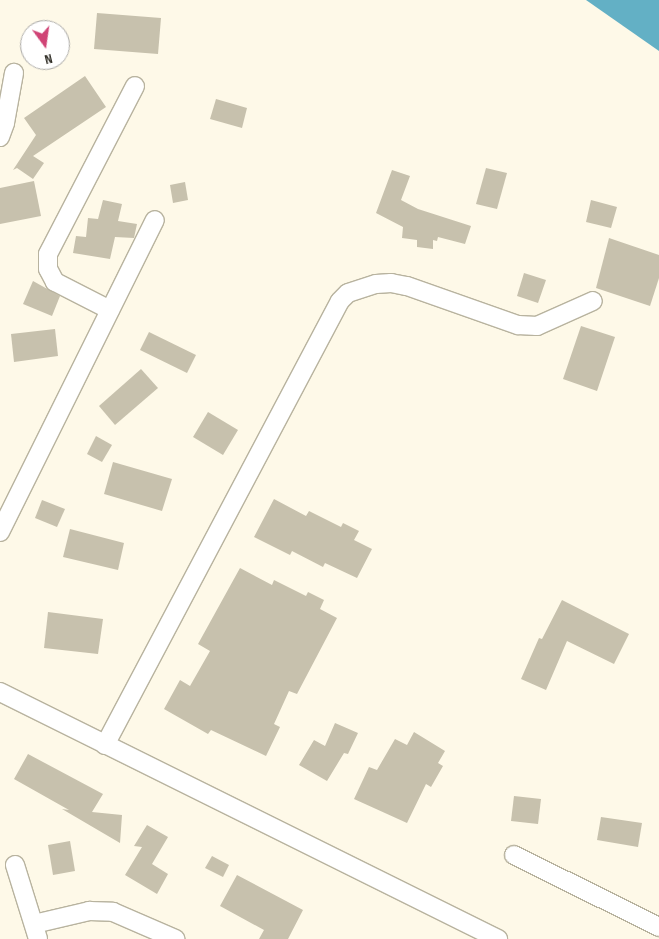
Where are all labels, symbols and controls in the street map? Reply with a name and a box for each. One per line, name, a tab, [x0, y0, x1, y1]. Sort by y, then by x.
north arrow	[20, 20, 70, 70]
text: N	[43, 50, 54, 68]

